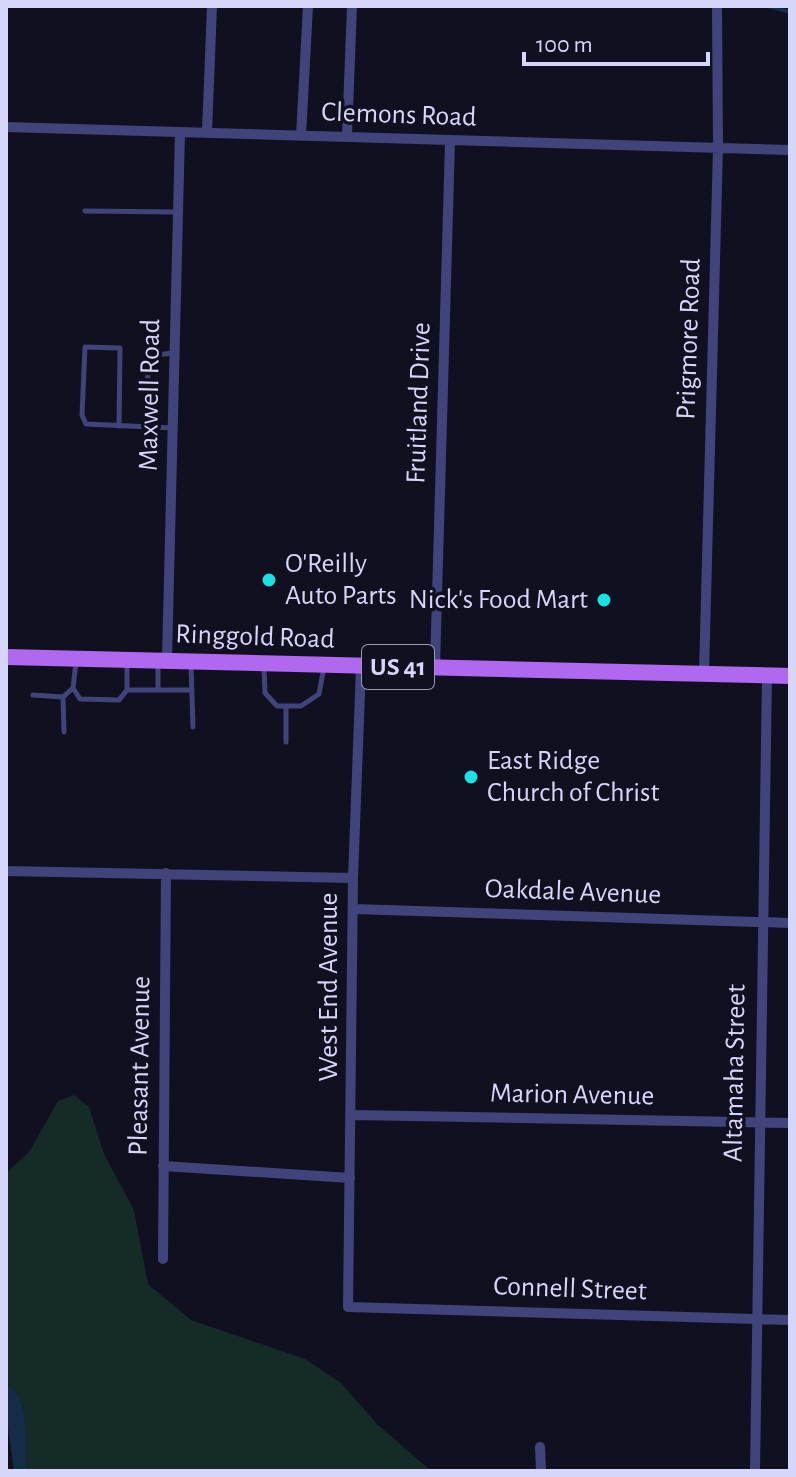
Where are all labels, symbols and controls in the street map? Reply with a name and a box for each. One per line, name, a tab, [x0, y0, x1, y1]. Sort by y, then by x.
scale bar	[524, 16, 708, 66]
text: 100 m	[536, 33, 593, 57]
street label: Clemons Road	[321, 98, 477, 132]
street label: Prigmore Road	[672, 258, 706, 420]
street label: Maxwell Road	[135, 319, 165, 471]
street label: Fruitland Drive	[402, 322, 436, 484]
place label: O'Reilly Auto Parts	[285, 550, 397, 610]
marker: O'Reilly Auto Parts	[260, 571, 278, 589]
place label: Nick's Food Mart	[409, 586, 588, 614]
marker: Nick's Food Mart	[595, 591, 613, 609]
street label: Ringgold Road	[175, 620, 335, 654]
road number: US 41	[362, 645, 434, 689]
place label: East Ridge Church of Christ	[487, 747, 659, 807]
marker: East Ridge Church of Christ	[462, 768, 480, 786]
street label: Oakdale Avenue	[484, 875, 662, 909]
street label: West End Avenue	[315, 892, 343, 1082]
street label: Pleasant Avenue	[124, 976, 156, 1156]
street label: Altamaha Street	[719, 984, 751, 1162]
street label: Marion Avenue	[490, 1080, 654, 1110]
street label: Connell Street	[493, 1272, 647, 1306]

